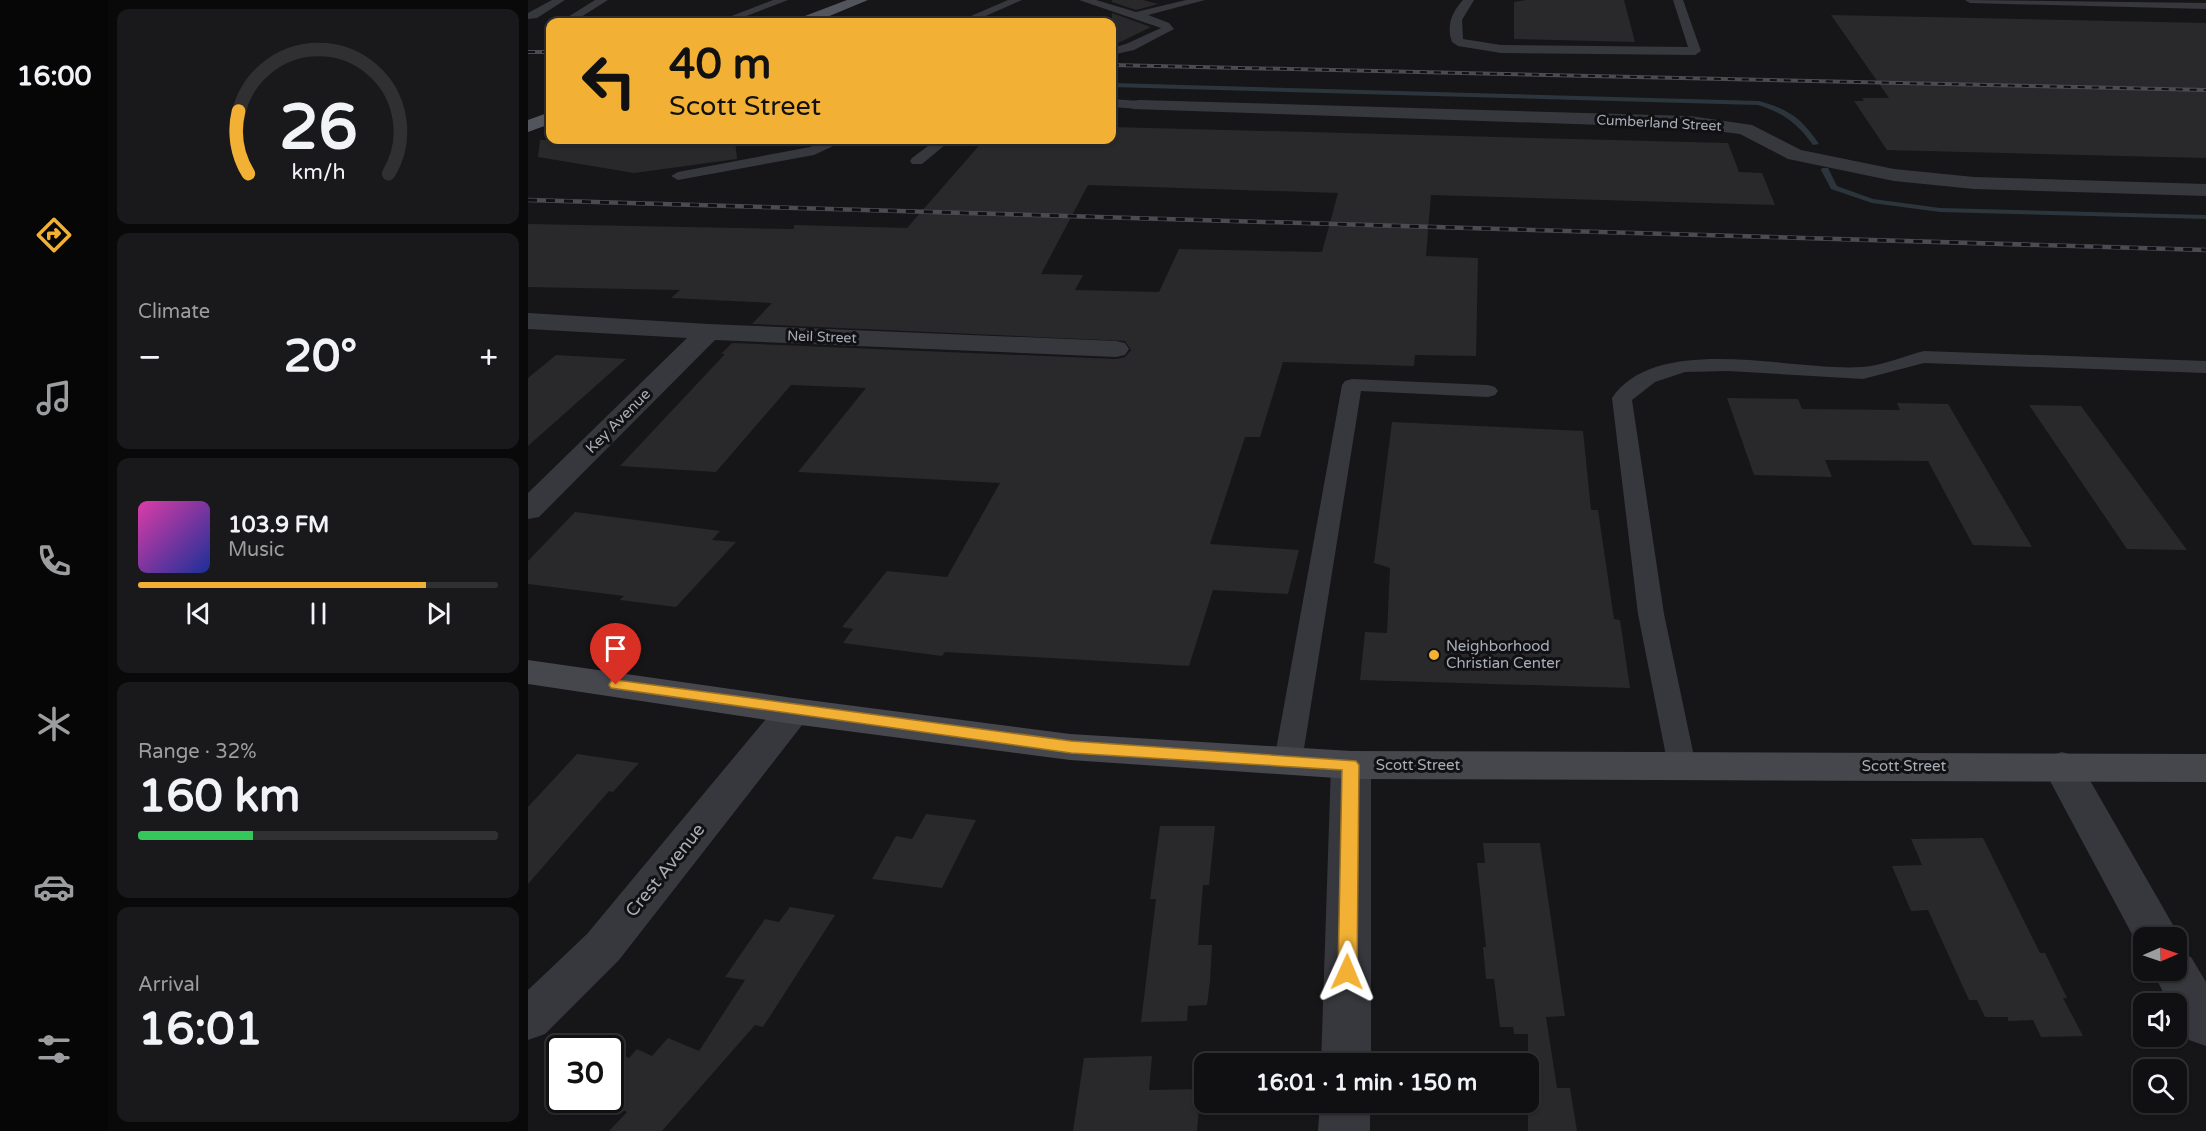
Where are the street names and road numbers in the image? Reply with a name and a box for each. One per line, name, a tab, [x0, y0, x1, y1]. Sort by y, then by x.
street label: Cumberland Street	[1596, 111, 1723, 135]
street label: Neil Street	[787, 327, 858, 347]
street label: Key Avenue	[582, 385, 654, 457]
street label: Scott Street	[1376, 756, 1461, 774]
street label: Scott Street	[1862, 757, 1947, 775]
street label: Crest Avenue	[621, 819, 709, 921]

